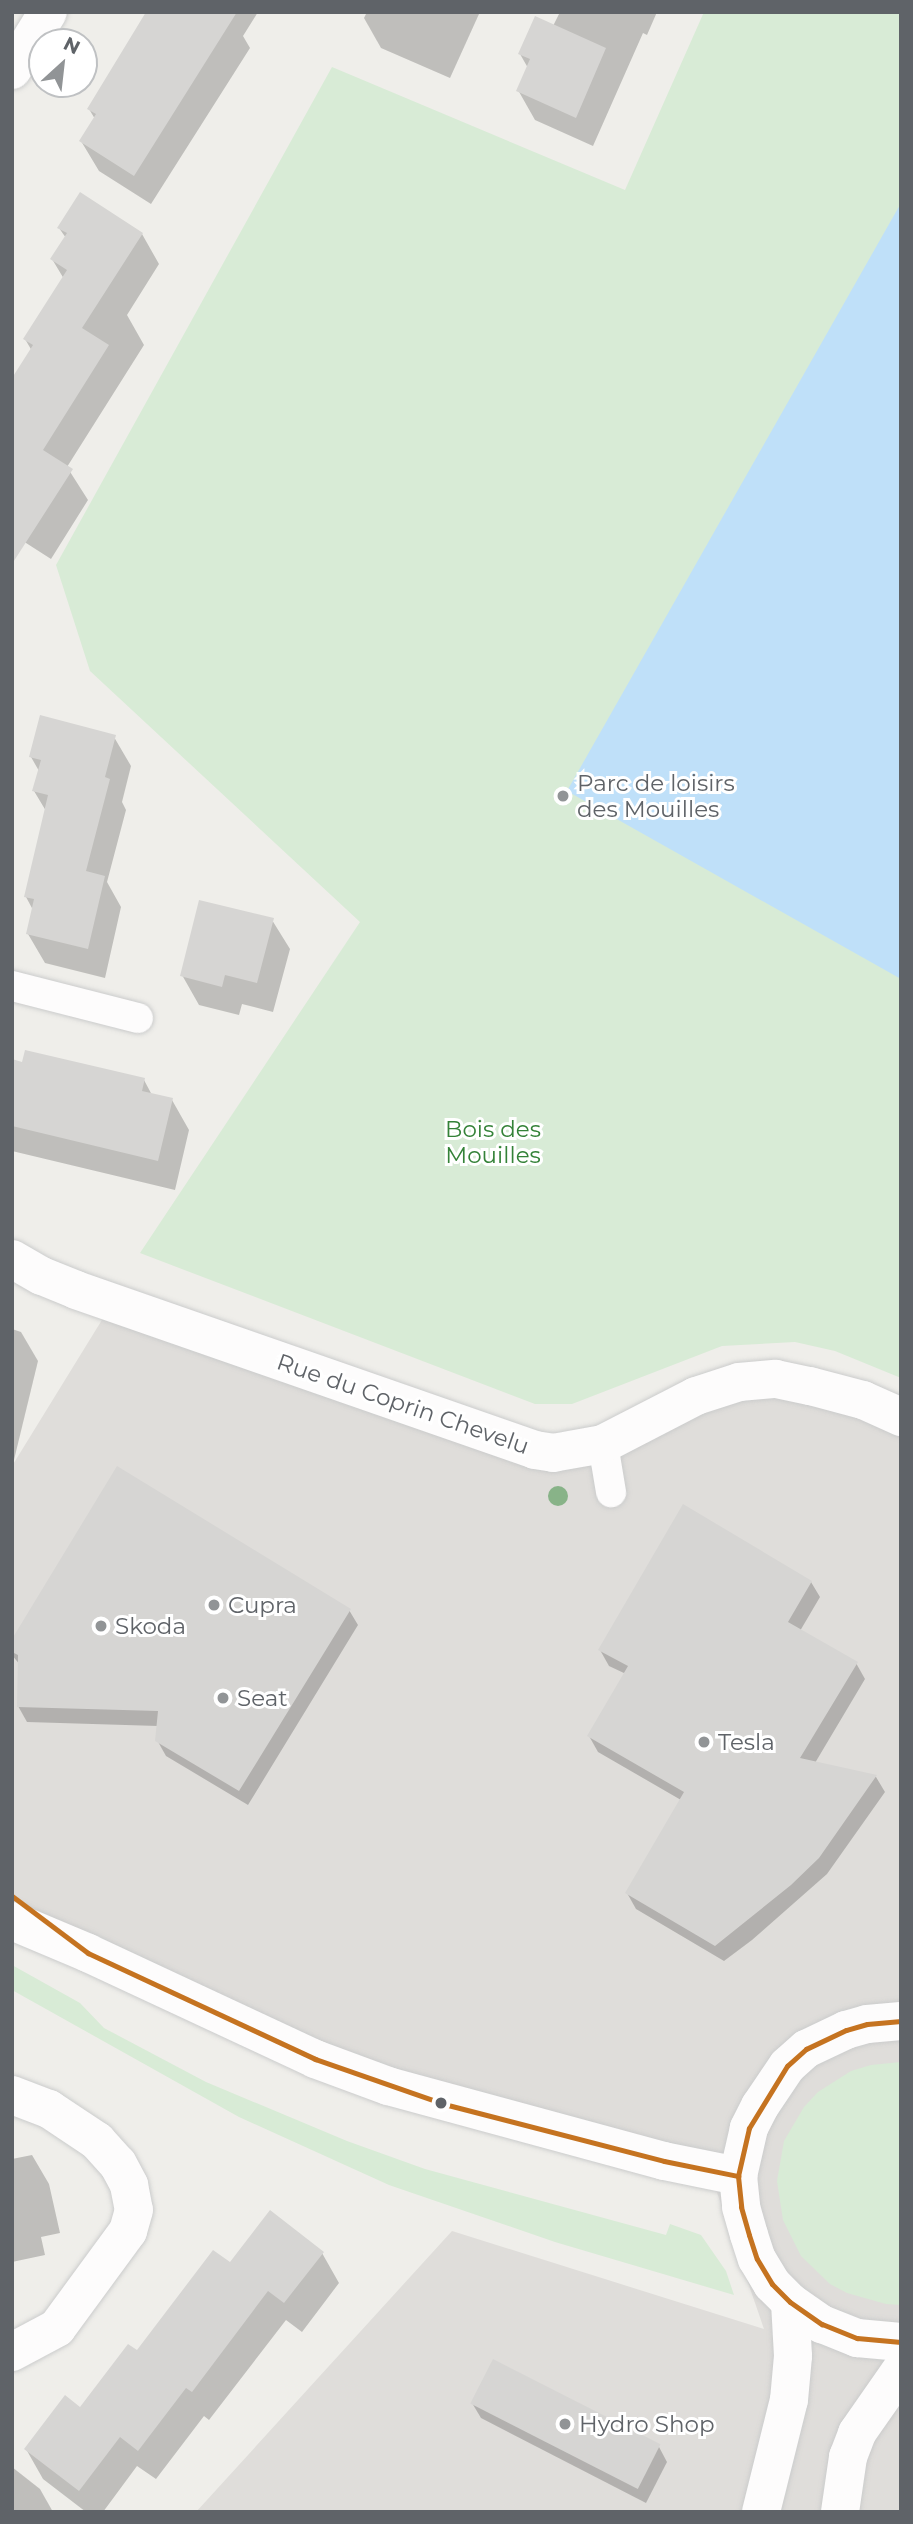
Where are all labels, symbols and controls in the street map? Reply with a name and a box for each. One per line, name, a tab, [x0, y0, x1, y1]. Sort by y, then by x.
north arrow	[28, 28, 98, 98]
text: N	[60, 32, 84, 59]
place label: Parc de loisirs des Mouilles	[577, 769, 735, 823]
marker: Parc de loisirs des Mouilles	[555, 788, 571, 804]
park label: Bois des Mouilles	[445, 1115, 541, 1169]
street label: Rue du Coprin Chevelu	[273, 1348, 533, 1460]
place label: Cupra	[228, 1591, 297, 1619]
marker: Cupra	[206, 1597, 222, 1613]
place label: Skoda	[115, 1612, 186, 1640]
marker: Skoda	[93, 1618, 109, 1634]
place label: Seat	[237, 1684, 288, 1712]
marker: Seat	[215, 1690, 231, 1706]
place label: Tesla	[718, 1728, 775, 1756]
marker: Tesla	[696, 1734, 712, 1750]
unlabelled marker	[434, 2096, 448, 2110]
place label: Hydro Shop	[579, 2410, 714, 2438]
marker: Hydro Shop	[557, 2416, 573, 2432]

